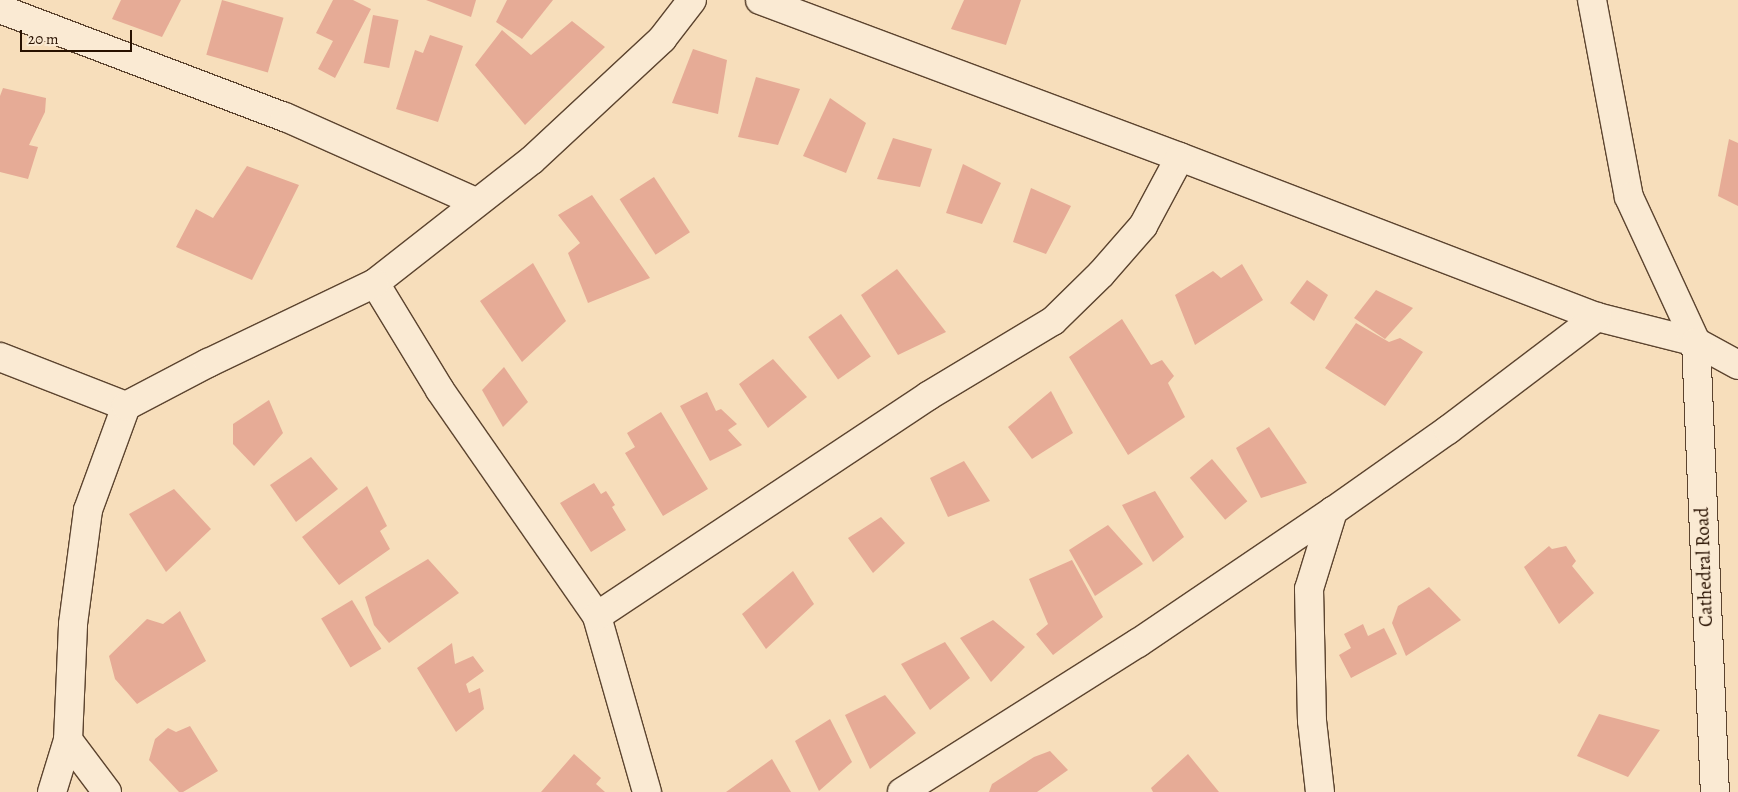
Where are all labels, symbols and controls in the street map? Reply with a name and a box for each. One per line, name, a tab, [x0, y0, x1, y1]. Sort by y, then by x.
scale bar	[22, 20, 135, 52]
text: 20 m	[28, 29, 59, 49]
street label: Cathedral Road	[1692, 507, 1718, 627]

